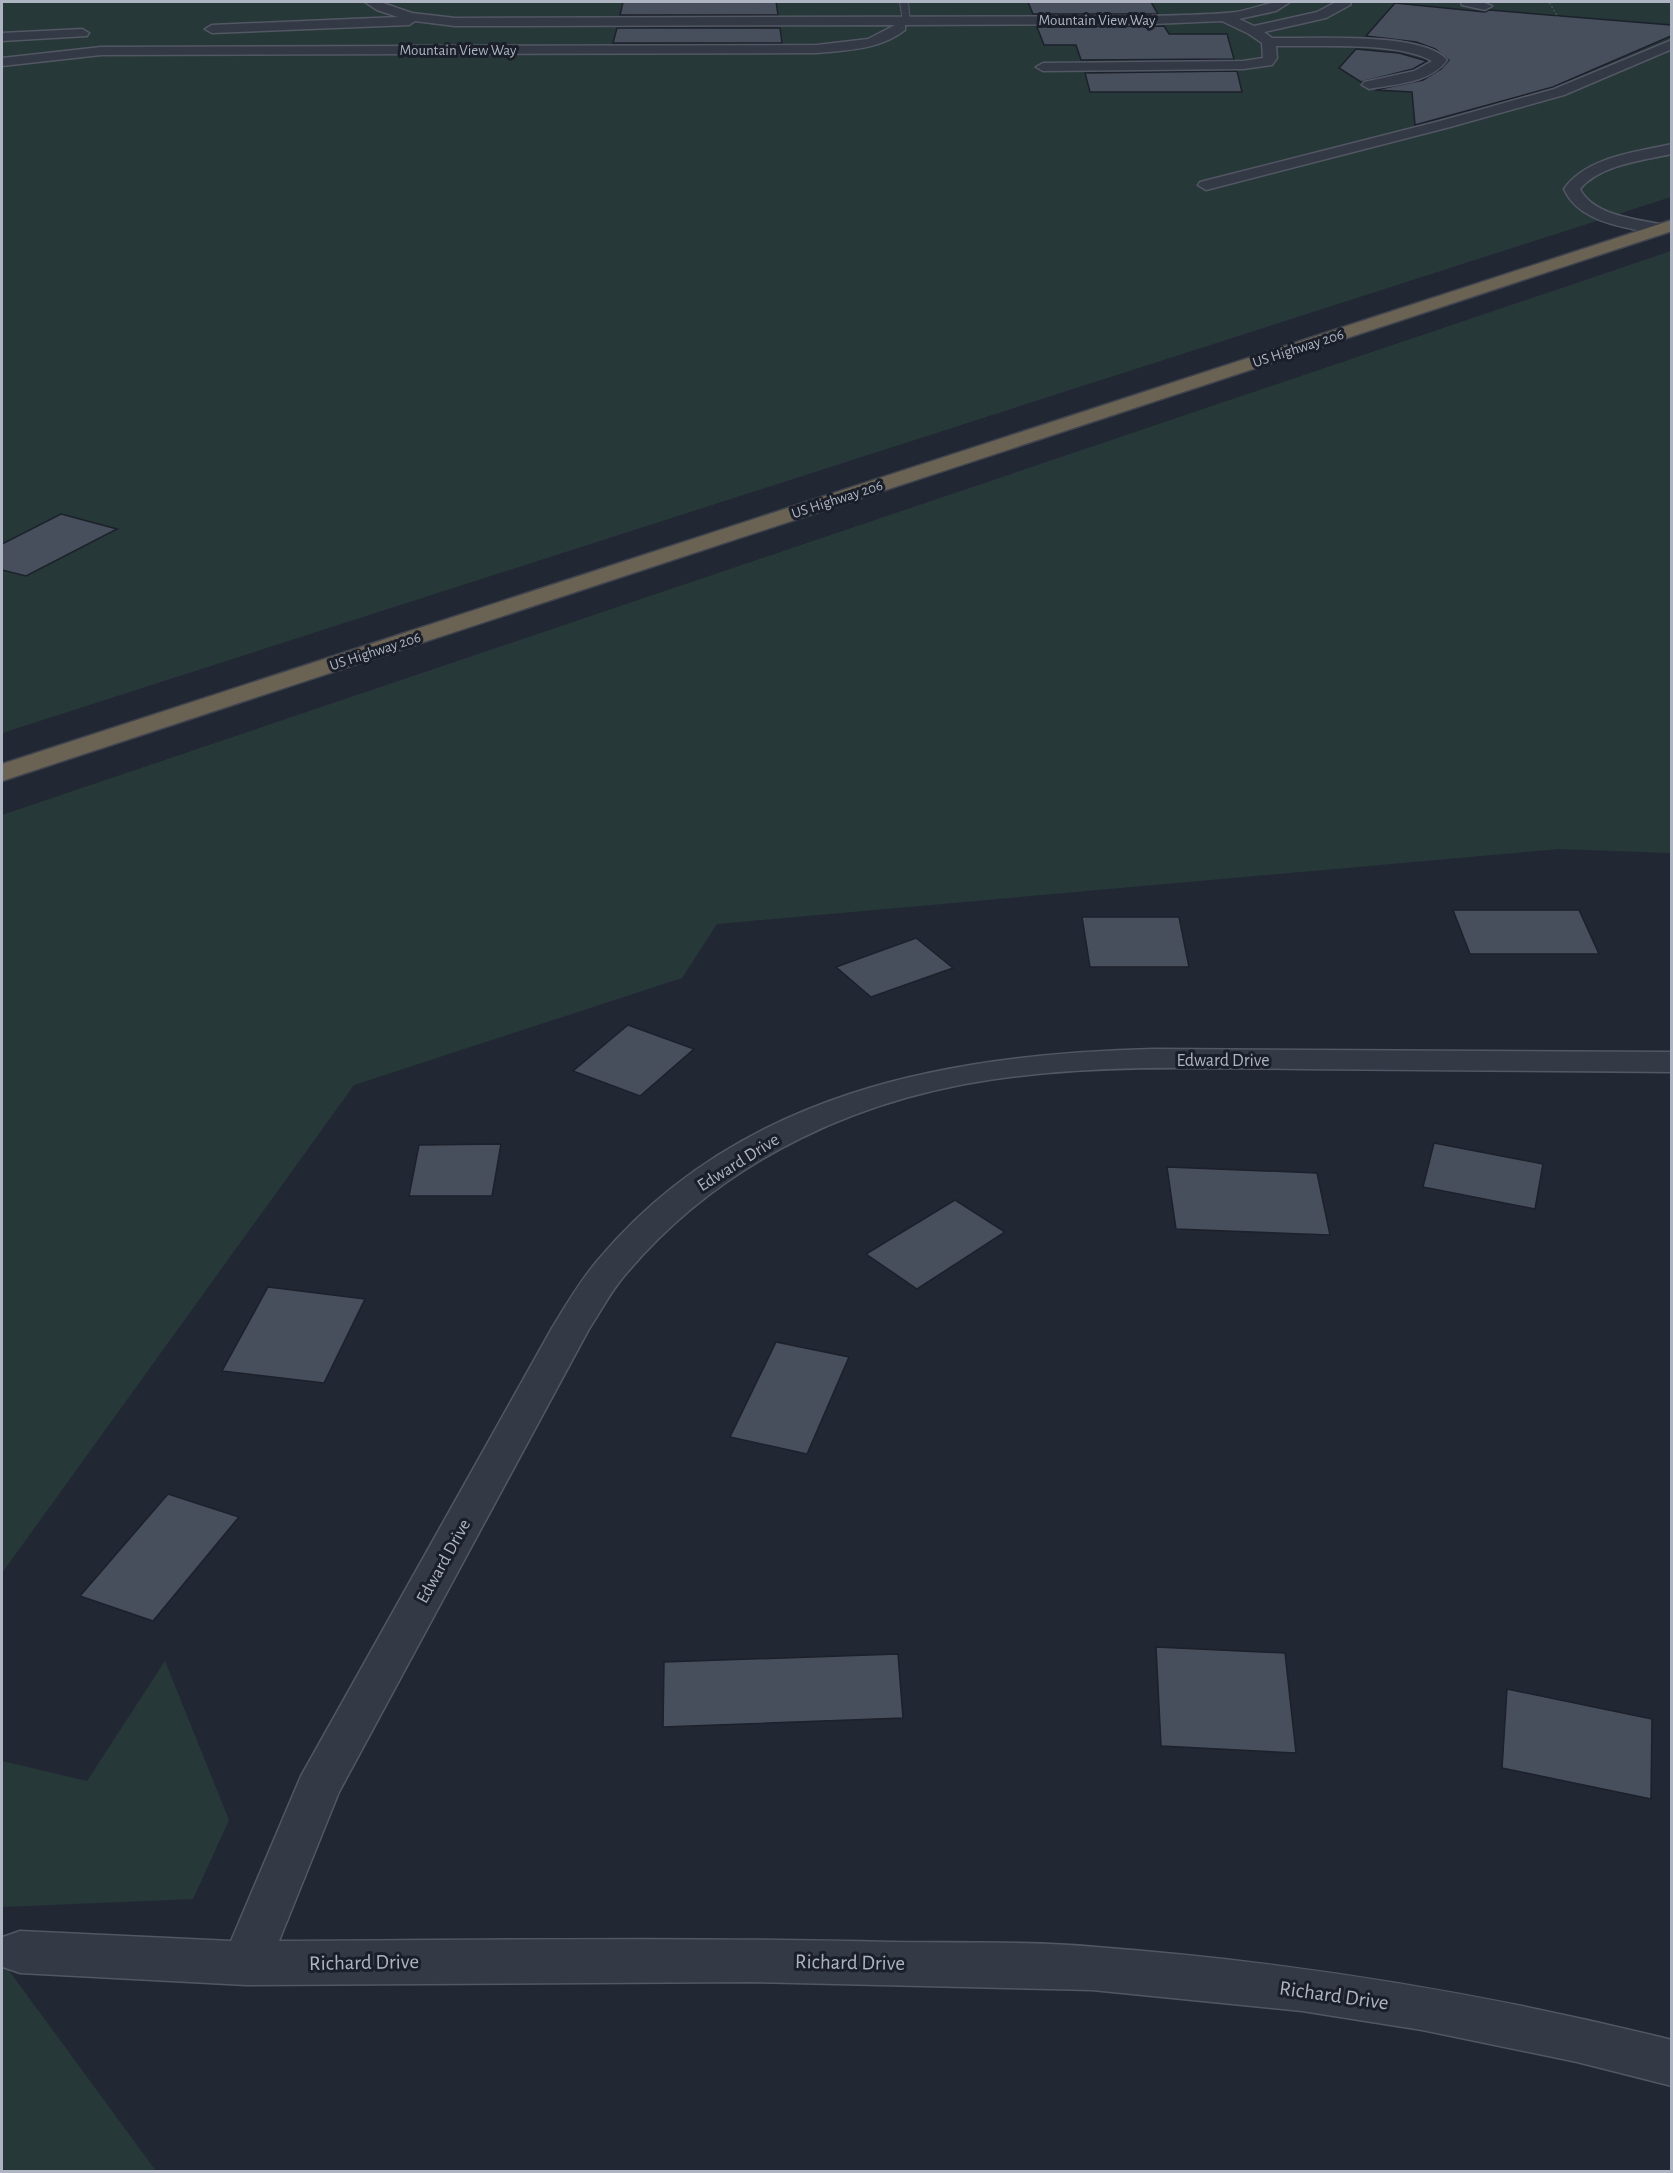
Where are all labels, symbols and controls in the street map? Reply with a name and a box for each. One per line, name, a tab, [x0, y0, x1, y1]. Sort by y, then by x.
street label: Mountain View Way	[1038, 13, 1156, 28]
street label: Mountain View Way	[399, 43, 517, 58]
street label: US Highway 206	[1251, 327, 1346, 370]
street label: US Highway 206	[790, 478, 885, 521]
street label: US Highway 206	[328, 630, 423, 673]
street label: Edward Drive	[1176, 1052, 1270, 1070]
street label: Edward Drive	[694, 1131, 783, 1195]
street label: Edward Drive	[413, 1516, 474, 1607]
street label: Richard Drive	[309, 1951, 419, 1974]
street label: Richard Drive	[795, 1951, 905, 1974]
street label: Richard Drive	[1278, 1977, 1390, 2014]

